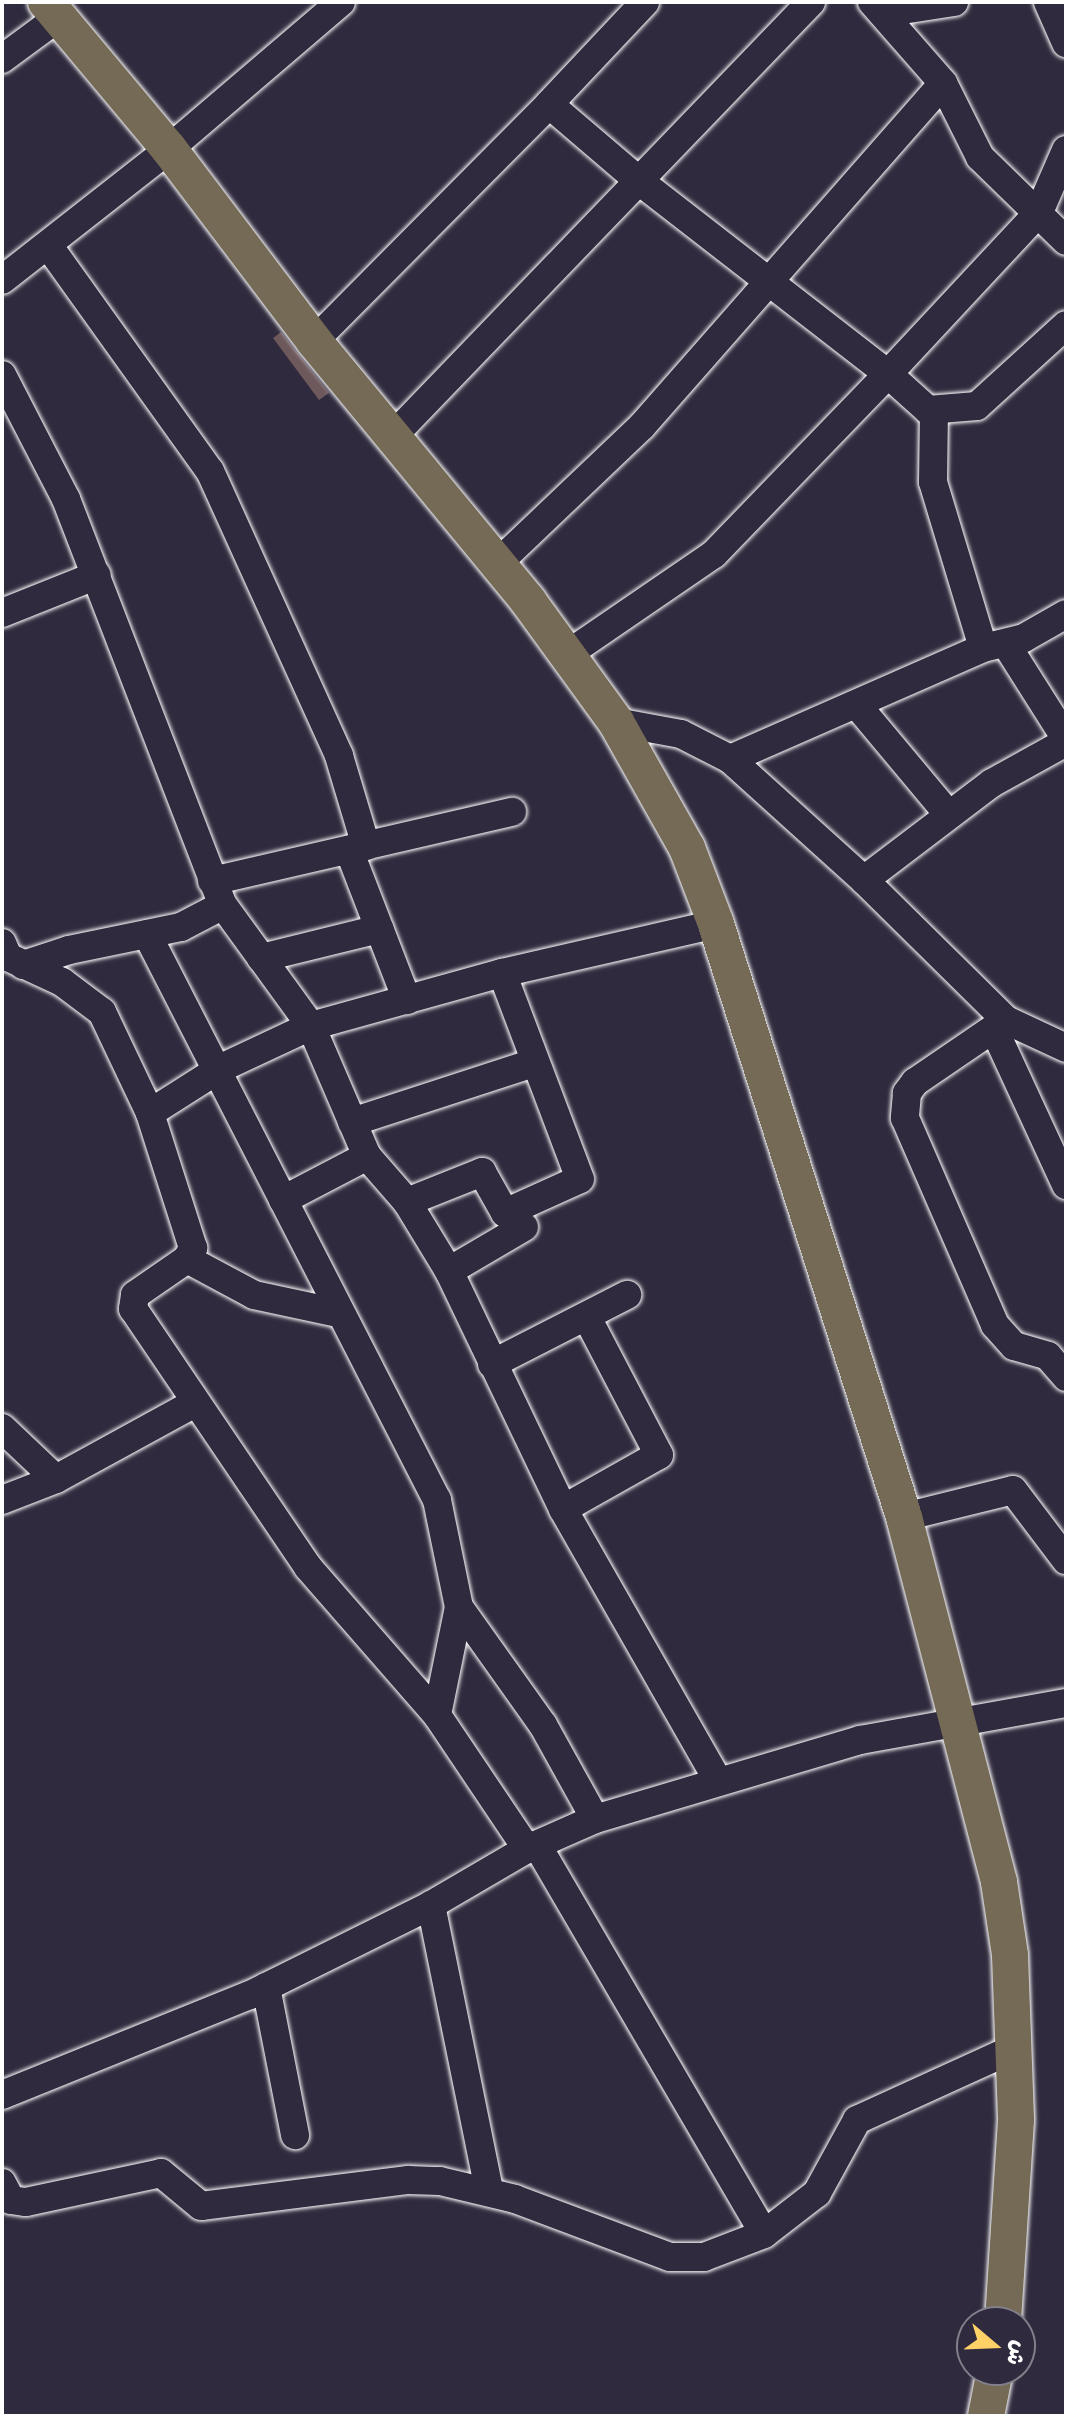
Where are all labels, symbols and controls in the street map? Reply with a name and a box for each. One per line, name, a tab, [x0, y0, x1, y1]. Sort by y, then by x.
north arrow	[956, 2306, 1036, 2386]
text: ش	[1001, 2337, 1033, 2369]

